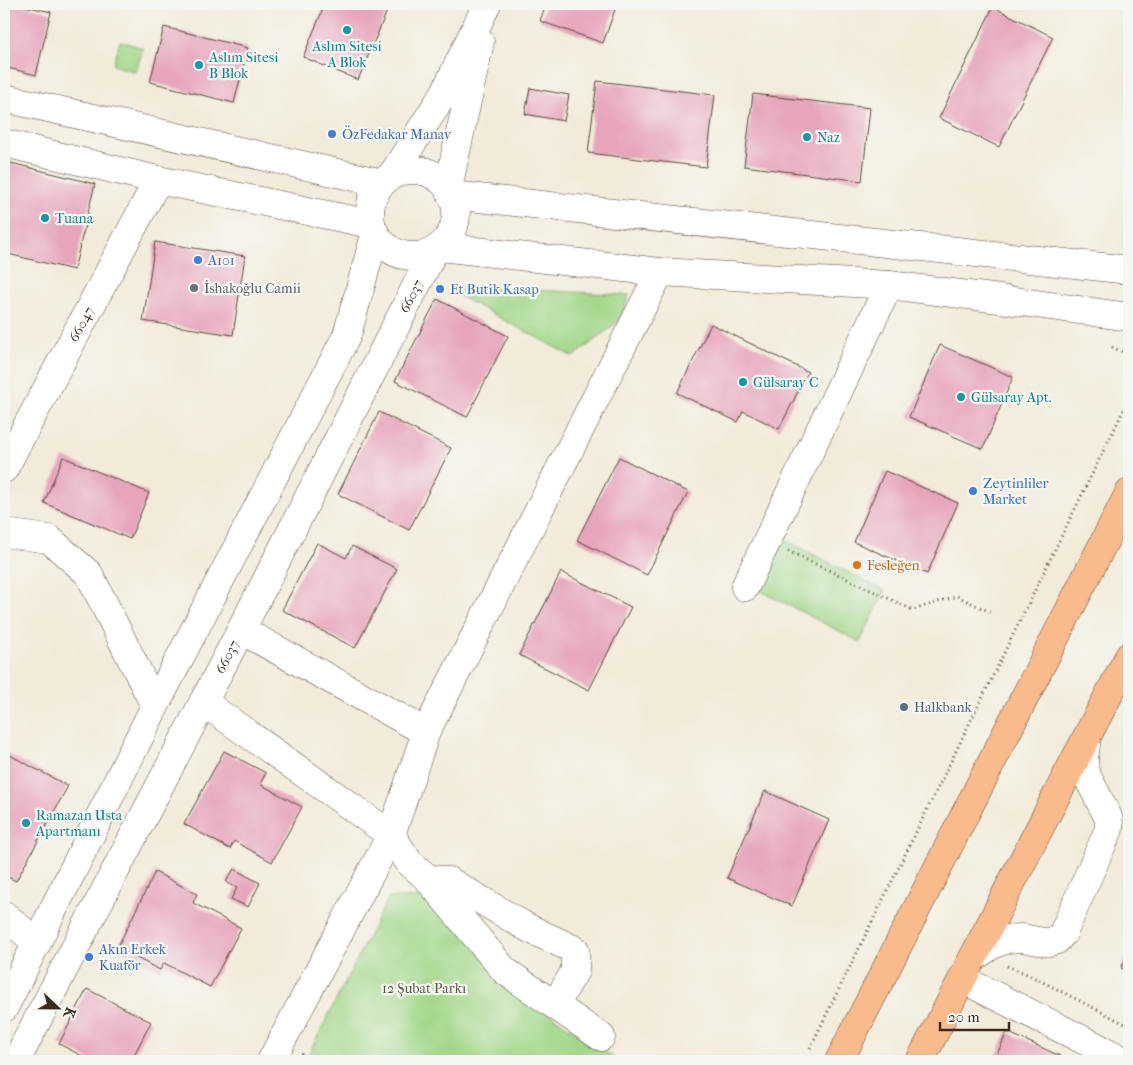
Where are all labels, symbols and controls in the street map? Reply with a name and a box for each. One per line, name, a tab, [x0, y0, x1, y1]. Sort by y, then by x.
marker: Aslım Sitesi A Blok	[341, 24, 353, 36]
place label: Aslım Sitesi A Blok	[311, 38, 382, 71]
place label: Aslım Sitesi B Blok	[208, 49, 278, 82]
marker: Aslım Sitesi B Blok	[193, 59, 205, 71]
place label: ÖzFedakar Manav	[342, 125, 452, 143]
marker: ÖzFedakar Manav	[326, 128, 338, 140]
place label: Naz	[817, 129, 840, 146]
marker: Naz	[801, 131, 813, 143]
place label: Tuana	[55, 210, 94, 227]
marker: Tuana	[39, 212, 51, 224]
place label: A101	[207, 252, 235, 269]
marker: A101	[192, 254, 204, 266]
street label: 66037	[396, 276, 427, 316]
place label: İshakoğlu Camii	[204, 280, 301, 297]
place label: Et Butik Kasap	[450, 281, 539, 298]
marker: İshakoğlu Camii	[188, 282, 200, 294]
marker: Et Butik Kasap	[434, 283, 446, 295]
street label: 66047	[65, 304, 98, 345]
place label: Gülsaray C	[753, 374, 818, 391]
marker: Gülsaray C	[737, 376, 749, 388]
place label: Gülsaray Apt.	[971, 389, 1052, 406]
marker: Gülsaray Apt.	[955, 391, 967, 403]
place label: Zeytinliler Market	[983, 475, 1049, 508]
marker: Zeytinliler Market	[967, 485, 979, 497]
place label: Fesleğen	[867, 557, 920, 574]
marker: Fesleğen	[851, 559, 863, 571]
street label: 66037	[212, 637, 243, 677]
place label: Halkbank	[914, 699, 973, 716]
marker: Halkbank	[898, 701, 910, 713]
place label: Ramazan Usta Apartmanı	[35, 807, 123, 840]
marker: Ramazan Usta Apartmanı	[20, 817, 32, 829]
place label: Akın Erkek Kuaför	[98, 941, 167, 974]
marker: Akın Erkek Kuaför	[83, 951, 95, 963]
park label: 12 Şubat Parkı	[382, 980, 466, 997]
north arrow	[32, 982, 82, 1032]
scale bar	[940, 1000, 1009, 1032]
text: K	[59, 1005, 79, 1021]
text: 20 m	[948, 1008, 980, 1026]

